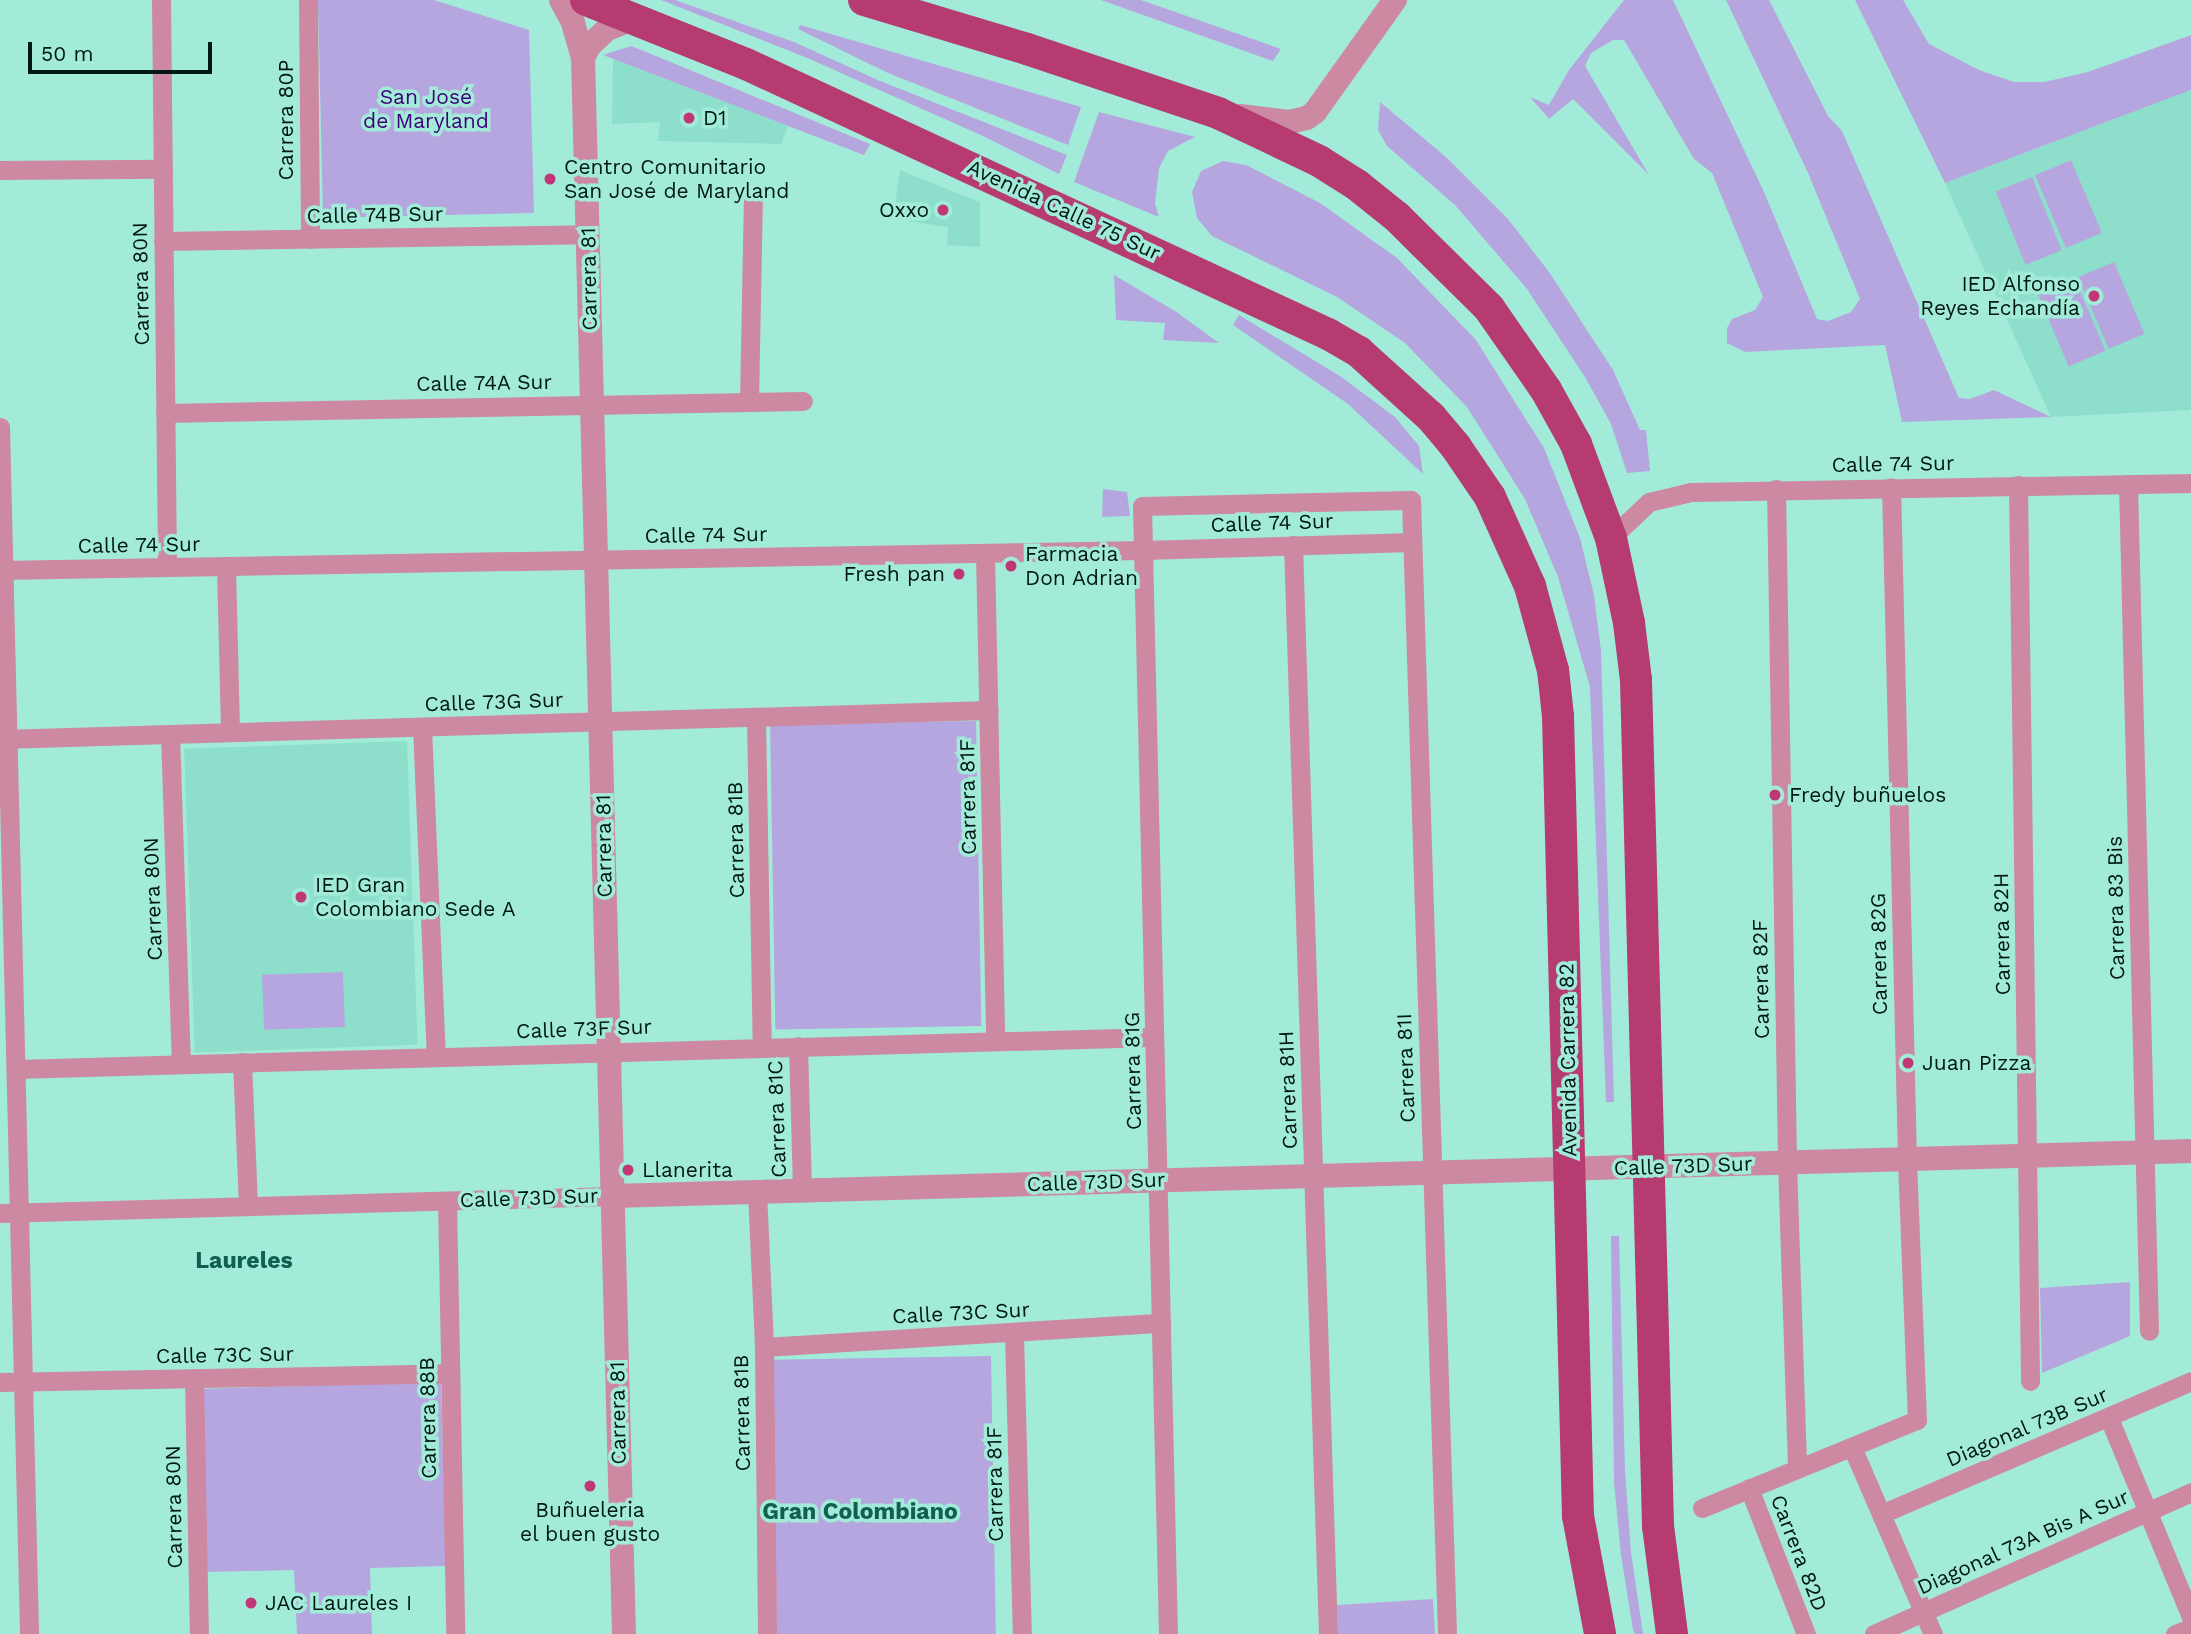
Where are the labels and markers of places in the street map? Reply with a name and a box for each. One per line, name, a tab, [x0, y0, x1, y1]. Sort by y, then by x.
place label: D1	[703, 105, 726, 131]
marker: D1	[681, 110, 697, 126]
place label: Centro Comunitario San José de Maryland	[564, 154, 790, 204]
marker: Centro Comunitario San José de Maryland	[542, 171, 558, 187]
place label: Oxxo	[879, 197, 929, 223]
marker: Oxxo	[935, 202, 951, 218]
place label: IED Alfonso Reyes Echandía	[1920, 271, 2080, 321]
marker: IED Alfonso Reyes Echandía	[2086, 288, 2102, 304]
place label: Farmacia Don Adrian	[1025, 541, 1139, 591]
marker: Farmacia Don Adrian	[1003, 558, 1019, 574]
place label: Fresh pan	[843, 561, 945, 587]
marker: Fresh pan	[951, 566, 967, 582]
place label: Fredy buñuelos	[1789, 782, 1947, 808]
marker: Fredy buñuelos	[1767, 787, 1783, 803]
place label: IED Gran Colombiano Sede A	[315, 872, 516, 922]
marker: IED Gran Colombiano Sede A	[293, 889, 309, 905]
place label: Juan Pizza	[1922, 1050, 2031, 1076]
marker: Juan Pizza	[1900, 1055, 1916, 1071]
place label: Llanerita	[642, 1157, 733, 1183]
marker: Llanerita	[620, 1162, 636, 1178]
marker: Buñueleria el buen gusto	[582, 1478, 598, 1494]
place label: Buñueleria el buen gusto	[520, 1497, 660, 1547]
place label: JAC Laureles I	[265, 1590, 412, 1616]
marker: JAC Laureles I	[243, 1595, 259, 1611]

